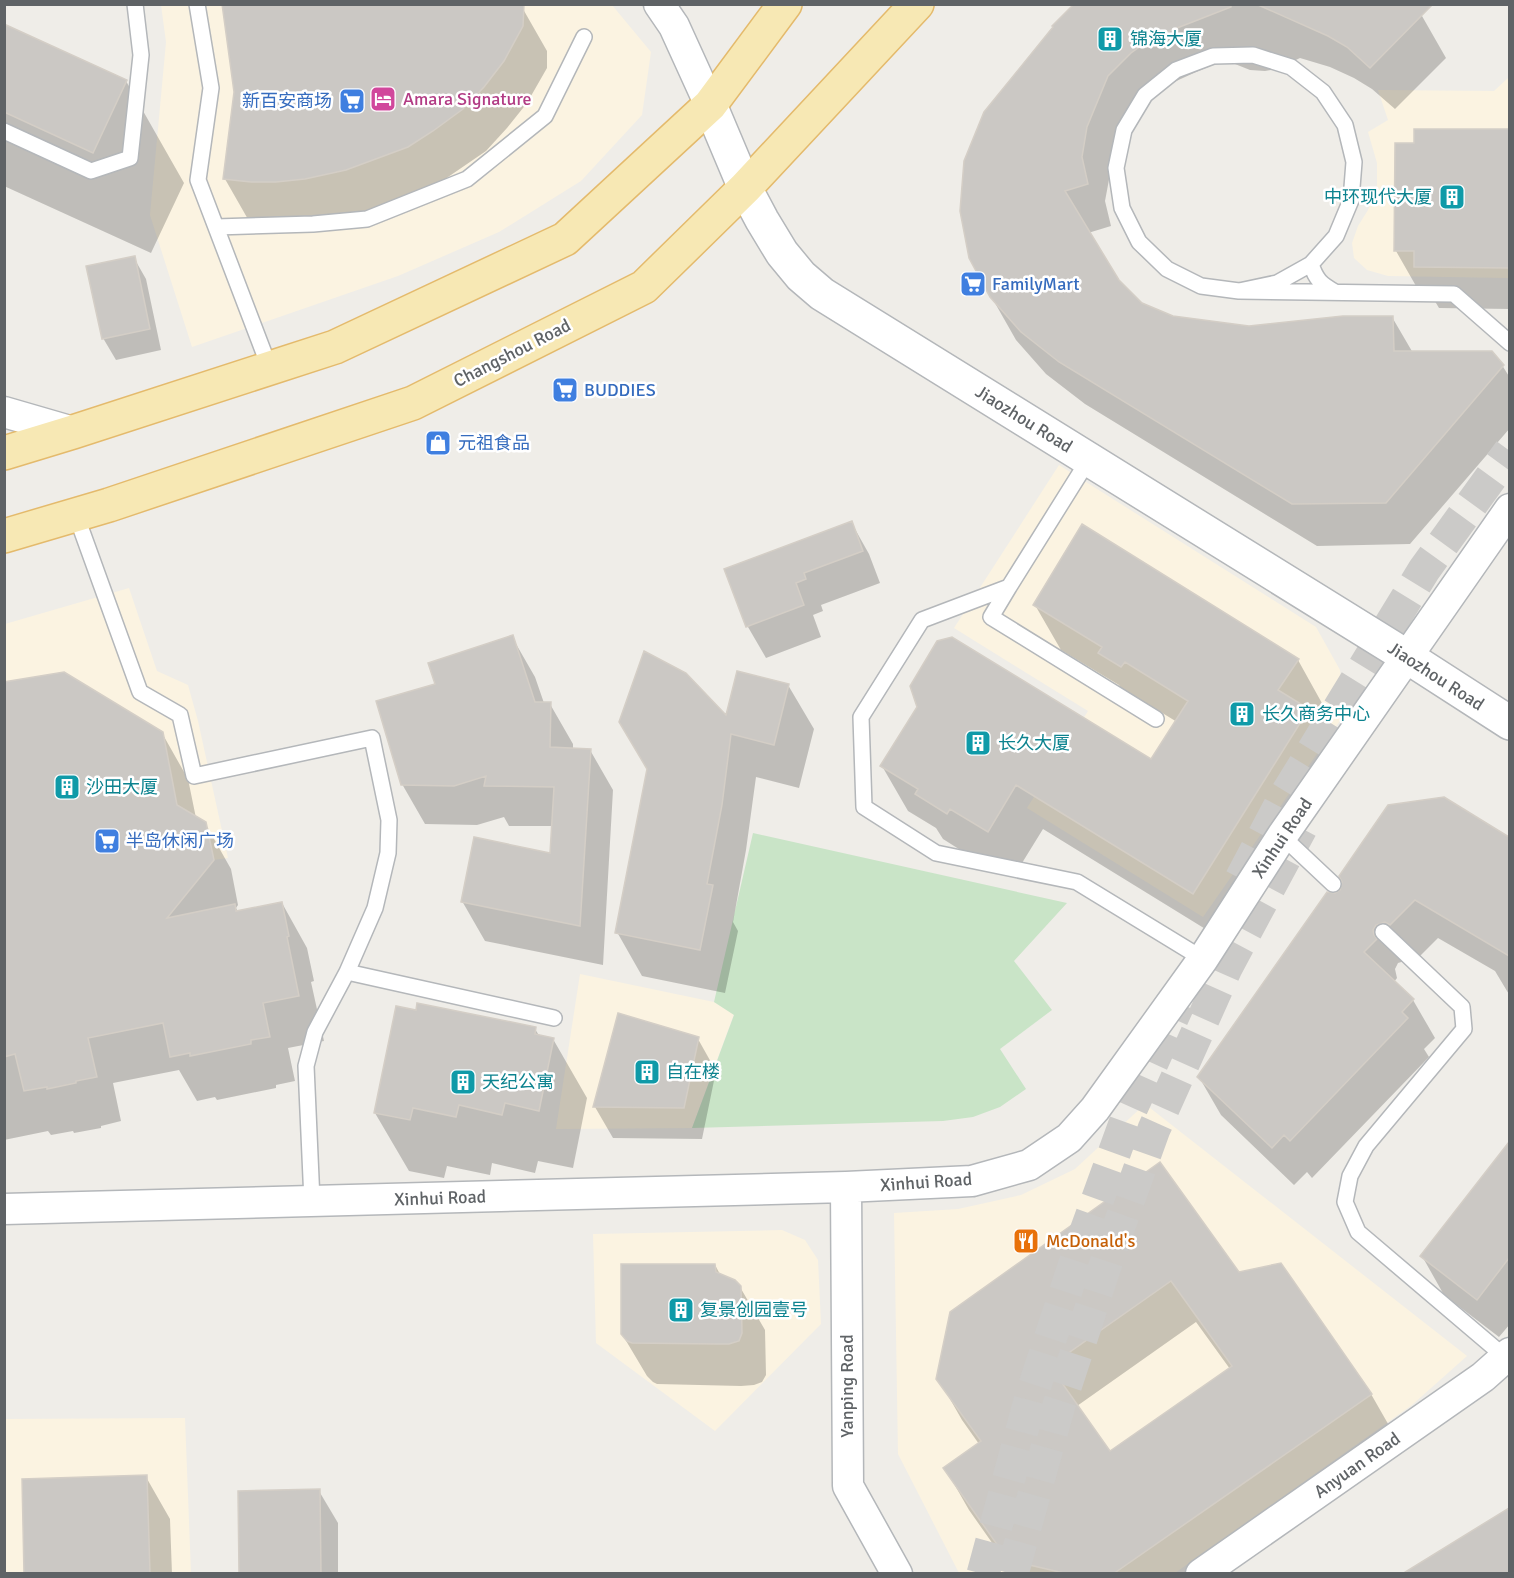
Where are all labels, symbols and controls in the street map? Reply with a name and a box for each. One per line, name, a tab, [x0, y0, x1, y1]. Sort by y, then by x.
building icon: 锦海大厦	[1095, 24, 1125, 54]
place label: 锦海大厦	[1130, 28, 1202, 50]
hotel icon: Amara Signature	[368, 84, 398, 114]
supermarket icon: 新百安商场	[337, 86, 367, 116]
place label: Amara Signature	[403, 88, 532, 110]
place label: 新百安商场	[242, 90, 332, 112]
building icon: 中环现代大厦	[1437, 182, 1467, 212]
place label: 中环现代大厦	[1324, 186, 1432, 208]
supermarket icon: FamilyMart	[958, 269, 988, 299]
place label: FamilyMart	[992, 273, 1080, 295]
street label: Changshou Road	[450, 314, 574, 392]
supermarket icon: BUDDIES	[550, 375, 580, 405]
place label: BUDDIES	[584, 379, 656, 401]
street label: Jiaozhou Road	[971, 380, 1077, 458]
shop icon: 元祖食品	[423, 428, 453, 458]
place label: 元祖食品	[458, 432, 530, 454]
street label: Jiaozhou Road	[1384, 637, 1488, 715]
building icon: 长久商务中心	[1227, 699, 1257, 729]
place label: 长久商务中心	[1262, 703, 1370, 725]
building icon: 长久大厦	[963, 728, 993, 758]
place label: 长久大厦	[998, 732, 1070, 754]
building icon: 沙田大厦	[52, 772, 82, 802]
place label: 沙田大厦	[86, 776, 158, 798]
street label: Xinhui Road	[1247, 794, 1317, 882]
supermarket icon: 半岛休闲广场	[92, 826, 122, 856]
place label: 半岛休闲广场	[126, 830, 234, 852]
building icon: 自在楼	[632, 1057, 662, 1087]
place label: 自在楼	[666, 1061, 720, 1083]
building icon: 天纪公寓	[448, 1067, 478, 1097]
place label: 天纪公寓	[482, 1071, 554, 1093]
street label: Xinhui Road	[879, 1168, 973, 1196]
street label: Xinhui Road	[394, 1185, 486, 1211]
restaurant icon: McDonald's	[1011, 1226, 1041, 1256]
place label: McDonald's	[1046, 1230, 1135, 1252]
building icon: 复景创园壹号	[666, 1295, 696, 1325]
place label: 复景创园壹号	[700, 1299, 808, 1321]
street label: Yanping Road	[836, 1334, 858, 1438]
street label: Anyuan Road	[1310, 1427, 1404, 1503]

